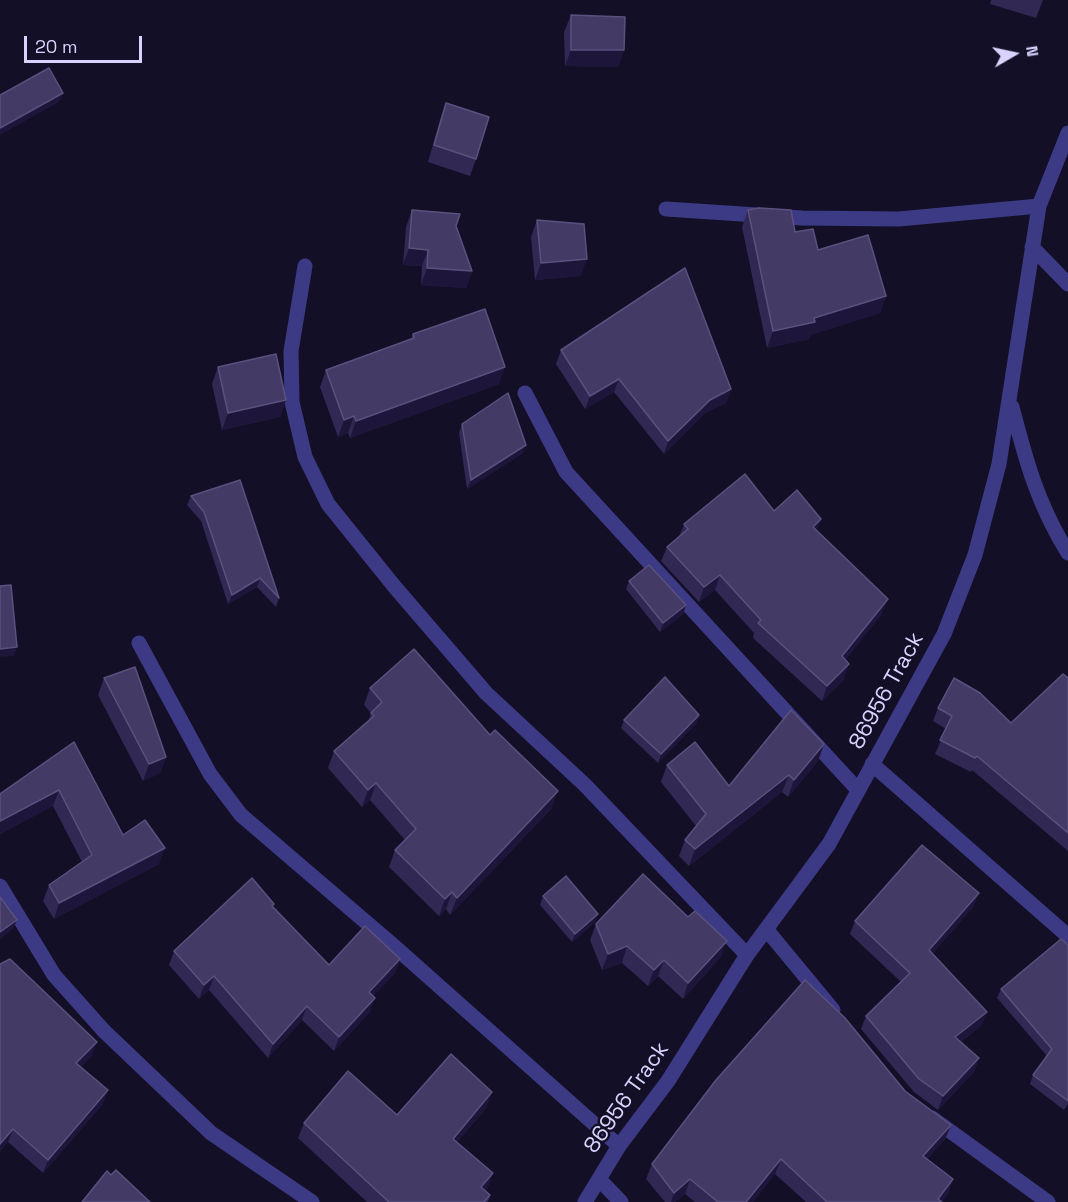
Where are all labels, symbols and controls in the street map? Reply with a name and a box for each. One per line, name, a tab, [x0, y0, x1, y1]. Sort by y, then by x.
scale bar	[27, 24, 146, 62]
north arrow	[984, 24, 1044, 84]
text: 20 m	[35, 35, 78, 58]
text: N	[1021, 44, 1043, 58]
street label: 86956 Track	[844, 628, 930, 754]
street label: 86956 Track	[579, 1037, 675, 1159]

